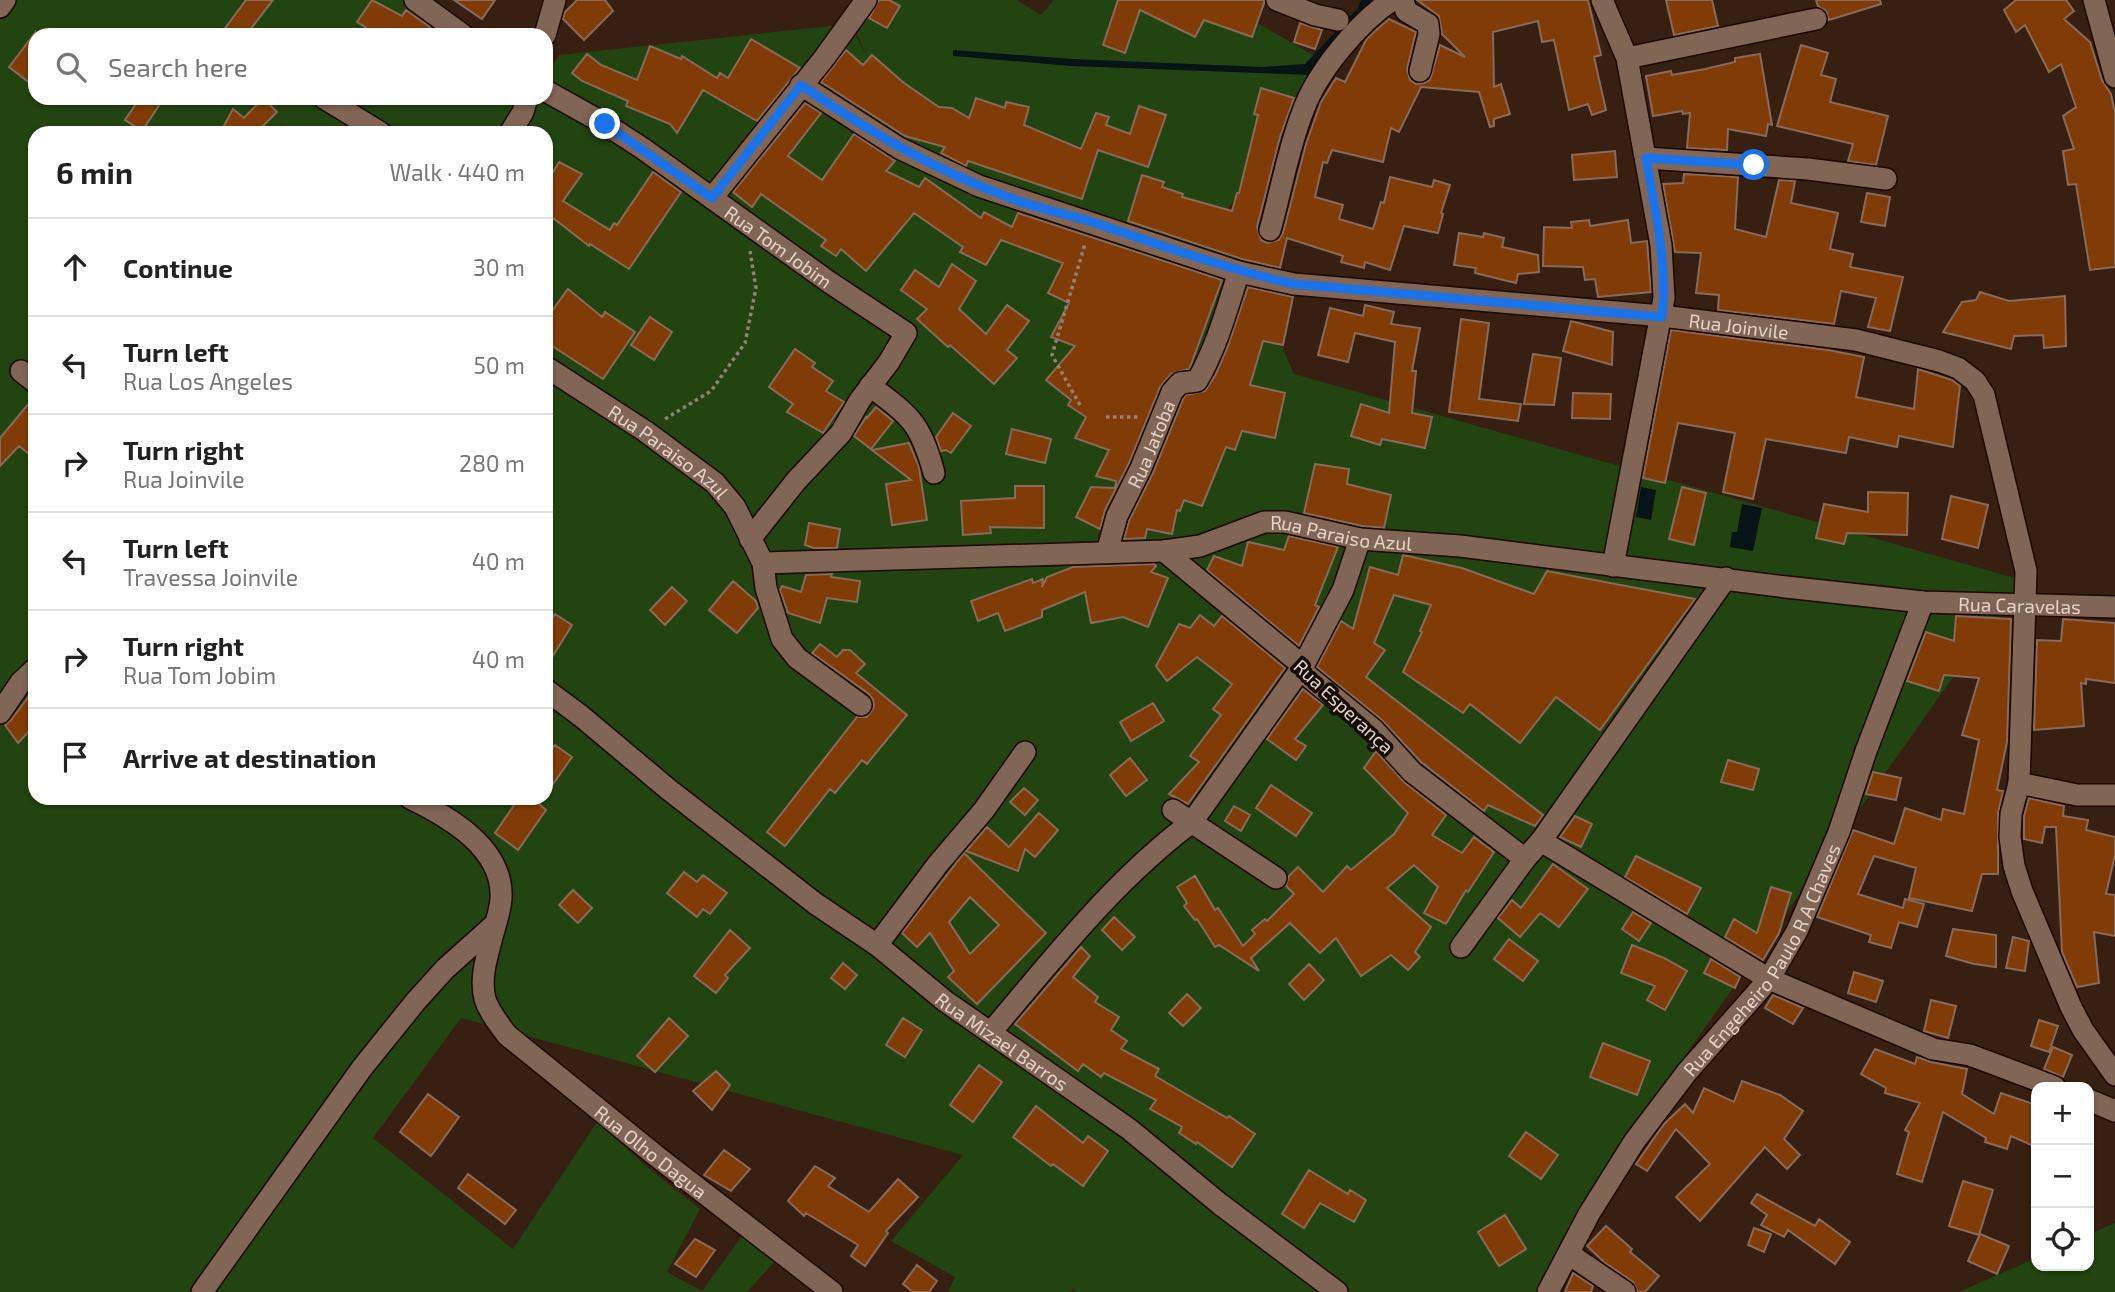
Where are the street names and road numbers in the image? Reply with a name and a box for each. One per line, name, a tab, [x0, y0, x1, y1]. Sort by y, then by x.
street label: Rua Tom Jobim	[721, 200, 837, 292]
street label: Rua Joinvile	[1687, 308, 1790, 343]
street label: Rua Jatoba	[1122, 396, 1179, 492]
street label: Rua Paraiso Azul	[604, 399, 734, 503]
street label: Rua Paraiso Azul	[1270, 510, 1413, 554]
street label: Rua Caravelas	[1958, 591, 2081, 618]
street label: Rua Esperança	[1289, 654, 1398, 759]
street label: Rua Engeheiro Paulo R A Chaves	[1678, 840, 1844, 1080]
street label: Rua Mizael Barros	[931, 987, 1073, 1095]
street label: Rua Olho Dagua	[590, 1100, 712, 1203]

